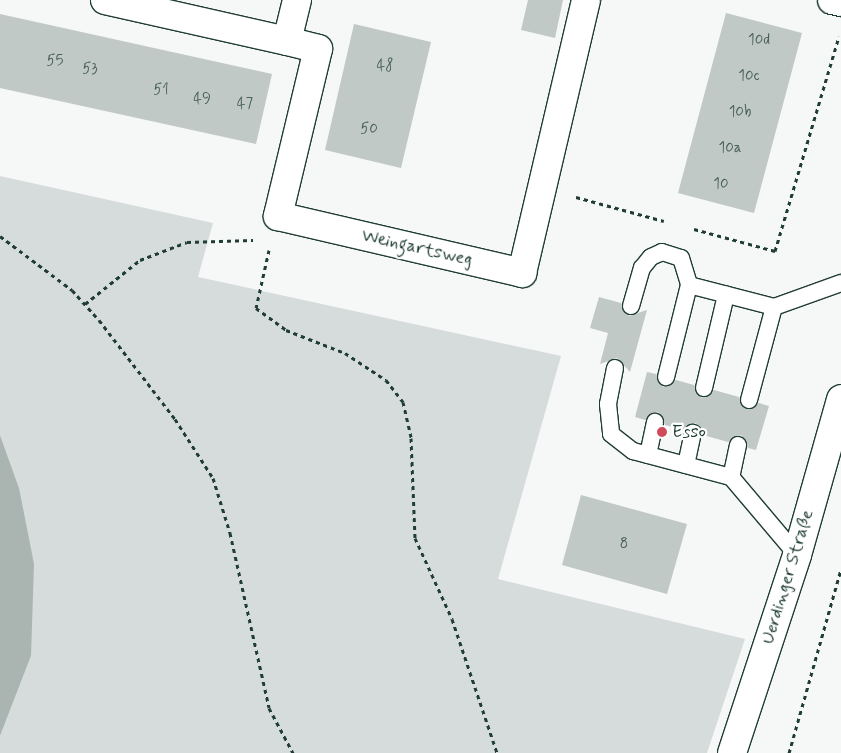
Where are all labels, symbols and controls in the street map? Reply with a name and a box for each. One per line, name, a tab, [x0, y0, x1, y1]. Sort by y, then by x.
house number: 10d	[748, 32, 770, 50]
house number: 55	[47, 53, 63, 71]
house number: 48	[377, 58, 393, 76]
house number: 53	[82, 61, 98, 79]
house number: 10c	[738, 68, 760, 86]
house number: 51	[153, 82, 169, 100]
house number: 49	[193, 91, 211, 109]
house number: 47	[237, 96, 253, 114]
house number: 10b	[729, 104, 751, 122]
house number: 50	[360, 121, 378, 139]
house number: 10a	[719, 140, 741, 158]
house number: 10	[713, 176, 729, 194]
street label: Weingartsweg	[360, 225, 474, 271]
place label: Esso	[672, 421, 706, 443]
marker: Esso	[656, 426, 668, 438]
street label: Uerdinger Straße	[758, 509, 818, 645]
house number: 8	[620, 536, 628, 554]

